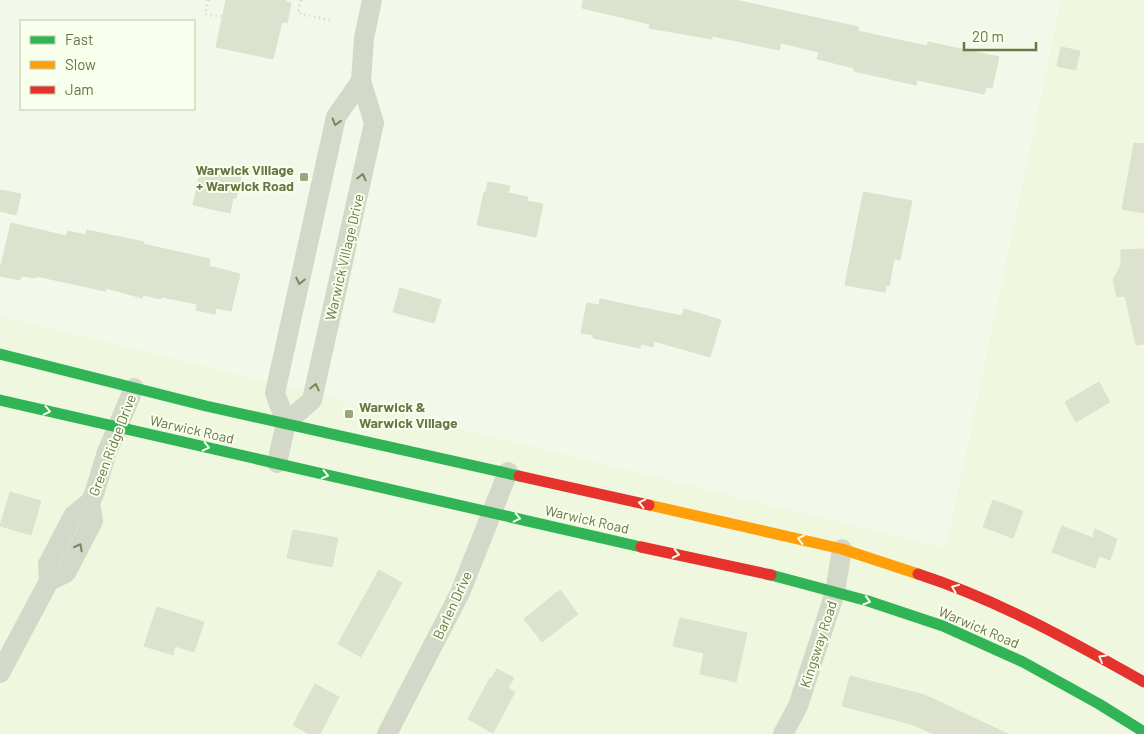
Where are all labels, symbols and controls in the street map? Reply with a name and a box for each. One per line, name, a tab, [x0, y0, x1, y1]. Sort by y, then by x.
legend	[20, 20, 195, 110]
scale bar	[964, 20, 1036, 52]
text: 20 m	[972, 27, 1004, 45]
text: Fast	[65, 30, 93, 48]
text: Slow	[65, 55, 96, 73]
text: Jam	[65, 80, 94, 98]
one-way arrow	[331, 118, 341, 126]
place label: Warwick Village + Warwick Road	[195, 161, 294, 194]
marker: Warwick Village + Warwick Road	[298, 171, 310, 183]
one-way arrow	[356, 172, 367, 181]
street label: Warwick Village Drive	[321, 192, 367, 322]
one-way arrow	[295, 276, 306, 285]
one-way arrow	[309, 382, 320, 391]
street label: Green Ridge Drive	[85, 392, 139, 498]
place label: Warwick & Warwick Village	[359, 398, 458, 431]
one-way arrow	[43, 405, 52, 416]
marker: Warwick & Warwick Village	[343, 408, 355, 420]
street label: Warwick Road	[148, 411, 236, 447]
one-way arrow	[201, 441, 210, 452]
one-way arrow	[320, 469, 329, 479]
one-way arrow	[638, 498, 647, 509]
street label: Warwick Road	[543, 501, 631, 537]
one-way arrow	[513, 512, 522, 523]
one-way arrow	[796, 534, 805, 545]
one-way arrow	[73, 543, 83, 552]
one-way arrow	[671, 548, 680, 559]
street label: Barlen Drive	[429, 568, 475, 642]
one-way arrow	[952, 584, 960, 594]
one-way arrow	[863, 596, 871, 606]
street label: Kingsway Road	[796, 598, 840, 690]
street label: Warwick Road	[936, 602, 1022, 652]
one-way arrow	[1098, 654, 1107, 664]

